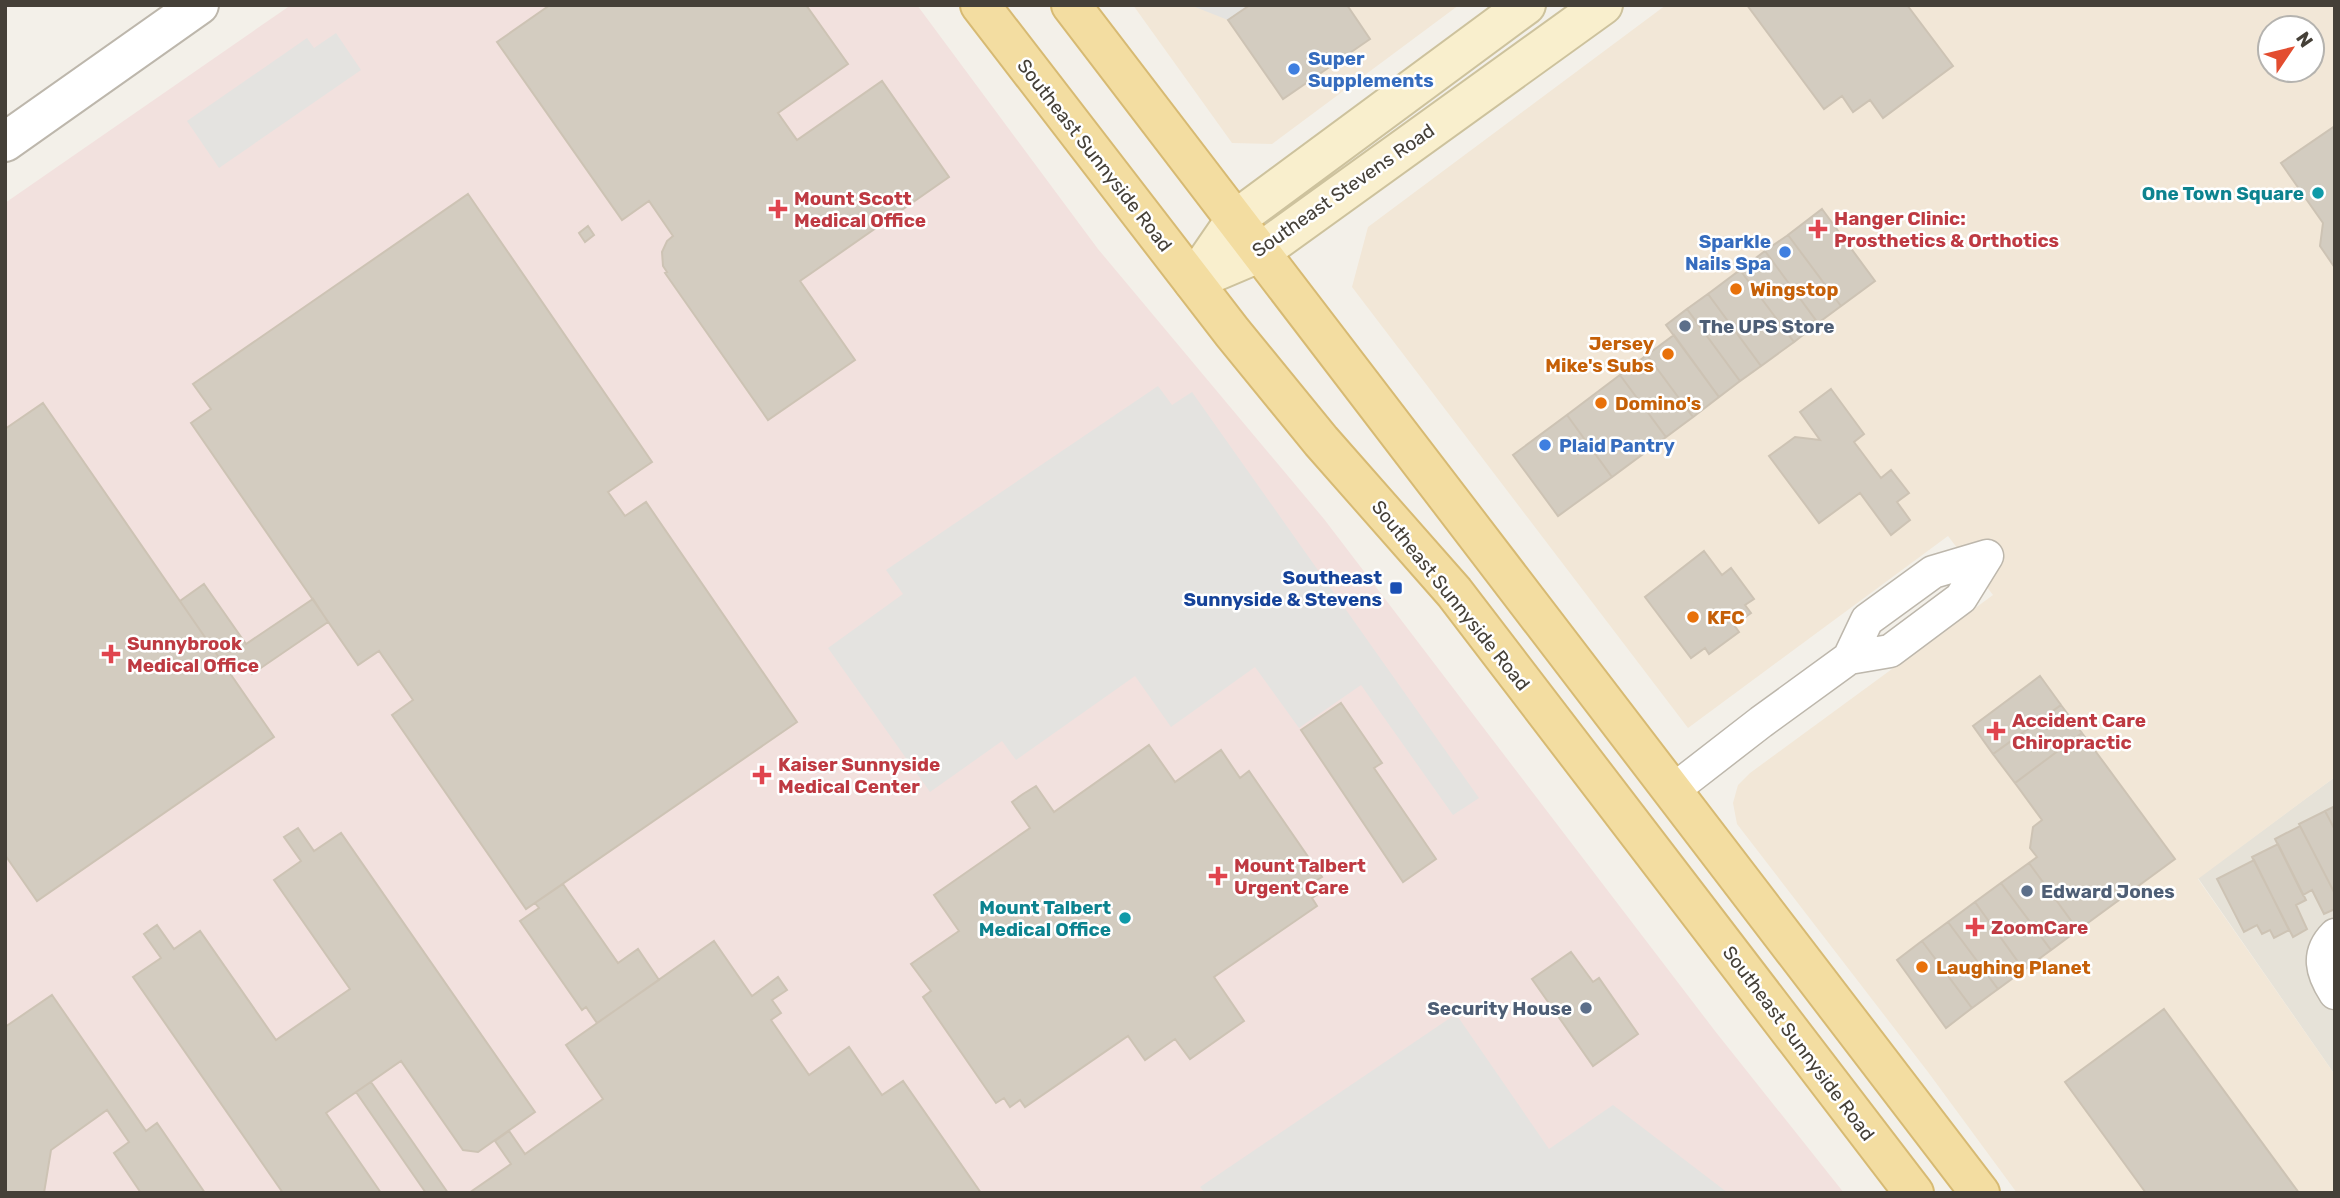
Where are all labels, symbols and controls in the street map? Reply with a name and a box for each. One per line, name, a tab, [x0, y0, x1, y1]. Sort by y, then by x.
north arrow	[2256, 14, 2326, 84]
text: N	[2291, 27, 2318, 52]
place label: Super Supplements	[1308, 47, 1434, 92]
street label: Southeast Sunnyside Road	[1012, 54, 1177, 256]
marker: Super Supplements	[1286, 61, 1302, 77]
street label: Southeast Stevens Road	[1248, 119, 1439, 262]
place label: One Town Square	[2142, 182, 2304, 205]
marker: One Town Square	[2310, 185, 2326, 201]
place label: Mount Scott Medical Office	[794, 187, 926, 232]
marker: Mount Scott Medical Office	[768, 199, 788, 219]
place label: Hanger Clinic: Prosthetics & Orthotics	[1834, 207, 2059, 252]
marker: Hanger Clinic: Prosthetics & Orthotics	[1808, 219, 1828, 239]
place label: Sparkle Nails Spa	[1685, 230, 1771, 275]
marker: Sparkle Nails Spa	[1777, 244, 1793, 260]
place label: Wingstop	[1750, 278, 1838, 301]
marker: Wingstop	[1728, 281, 1744, 297]
place label: The UPS Store	[1699, 315, 1835, 338]
marker: The UPS Store	[1677, 318, 1693, 334]
place label: Jersey Mike's Subs	[1545, 332, 1655, 377]
marker: Jersey Mike's Subs	[1660, 346, 1676, 362]
place label: Domino's	[1615, 392, 1701, 415]
marker: Domino's	[1593, 395, 1609, 411]
place label: Plaid Pantry	[1559, 434, 1675, 457]
marker: Plaid Pantry	[1537, 437, 1553, 453]
street label: Southeast Sunnyside Road	[1367, 496, 1534, 695]
place label: Southeast Sunnyside & Stevens	[1183, 566, 1382, 611]
marker: Southeast Sunnyside & Stevens	[1388, 580, 1404, 596]
place label: KFC	[1707, 606, 1745, 629]
marker: KFC	[1685, 609, 1701, 625]
place label: Sunnybrook Medical Office	[127, 632, 259, 677]
marker: Sunnybrook Medical Office	[101, 644, 121, 664]
place label: Accident Care Chiropractic	[2012, 709, 2146, 754]
marker: Accident Care Chiropractic	[1986, 721, 2006, 741]
place label: Kaiser Sunnyside Medical Center	[778, 753, 940, 798]
marker: Kaiser Sunnyside Medical Center	[752, 765, 772, 785]
place label: Mount Talbert Urgent Care	[1234, 854, 1366, 899]
marker: Mount Talbert Urgent Care	[1208, 866, 1228, 886]
place label: Edward Jones	[2041, 880, 2175, 903]
marker: Edward Jones	[2019, 883, 2035, 899]
place label: Mount Talbert Medical Office	[979, 896, 1111, 941]
marker: Mount Talbert Medical Office	[1117, 910, 1133, 926]
place label: ZoomCare	[1991, 916, 2088, 939]
marker: ZoomCare	[1965, 917, 1985, 937]
street label: Southeast Sunnyside Road	[1718, 941, 1879, 1145]
place label: Laughing Planet	[1936, 956, 2091, 979]
marker: Laughing Planet	[1914, 959, 1930, 975]
place label: Security House	[1427, 997, 1572, 1020]
marker: Security House	[1578, 1000, 1594, 1016]

